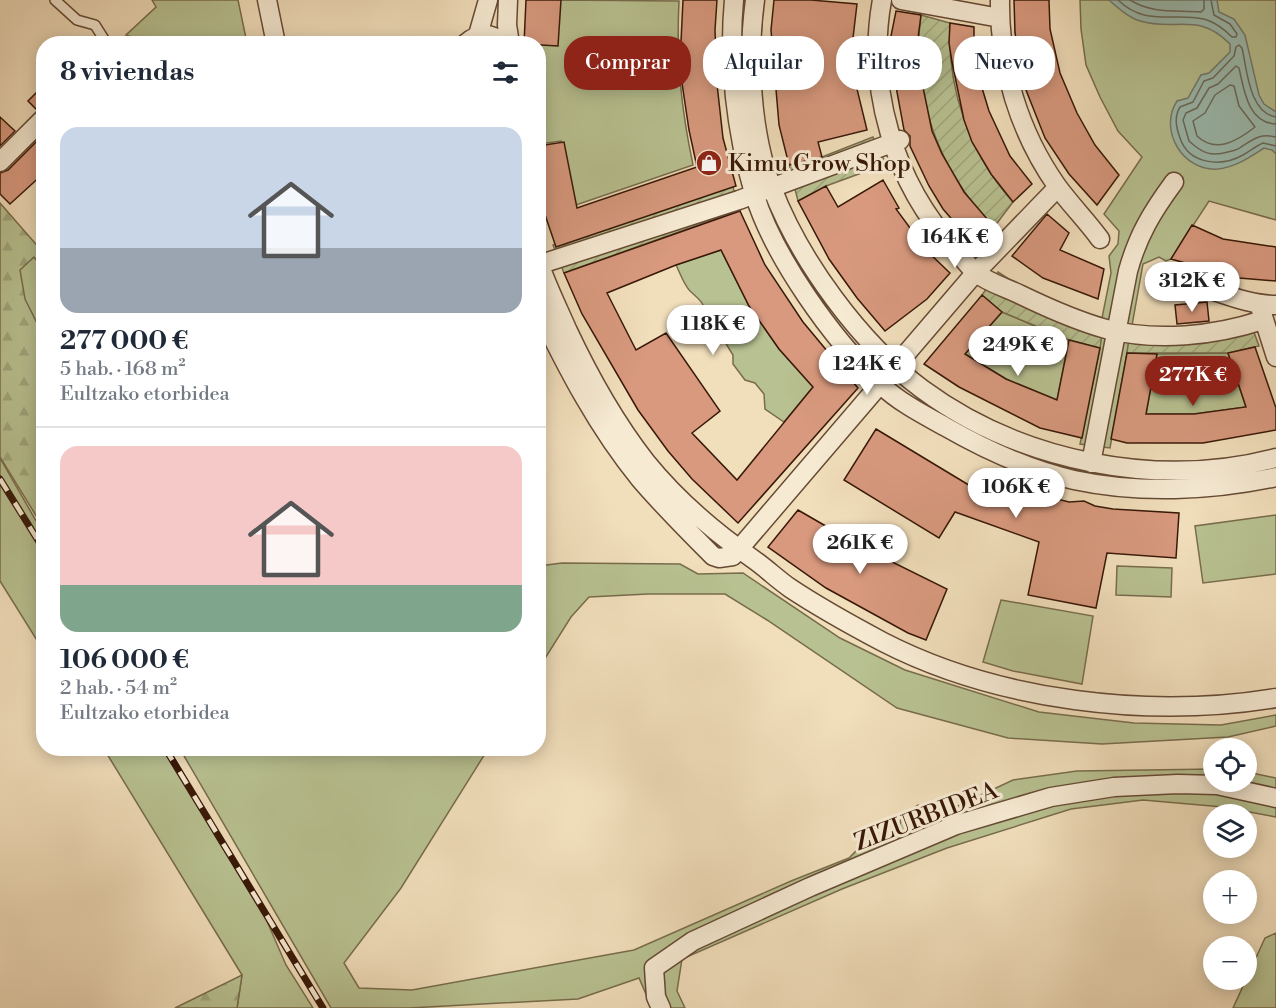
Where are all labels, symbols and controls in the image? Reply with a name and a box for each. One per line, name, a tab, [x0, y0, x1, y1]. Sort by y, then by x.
chip: Comprar	[564, 36, 691, 90]
chip: Alquilar	[703, 36, 824, 90]
chip: Filtros	[836, 36, 942, 90]
chip: Nuevo	[954, 36, 1055, 90]
text: 8 viviendas	[60, 56, 194, 88]
icon: filters	[489, 56, 522, 89]
shop icon: Kimu Grow Shop	[694, 148, 724, 178]
place label: Kimu Grow Shop	[728, 149, 911, 179]
icon: home	[237, 166, 345, 274]
pin: 164K €	[906, 218, 1004, 269]
text: 164K €	[921, 225, 989, 250]
pin: 312K €	[1143, 262, 1241, 313]
text: 312K €	[1159, 269, 1225, 294]
pin: 118K €	[664, 305, 762, 356]
text: 118K €	[681, 312, 745, 337]
text: 277 000 €	[60, 325, 188, 357]
pin: 249K €	[969, 326, 1067, 377]
text: 249K €	[982, 333, 1054, 358]
pin: 124K €	[818, 345, 916, 396]
text: 124K €	[833, 352, 901, 377]
pin: 277K €	[1144, 356, 1242, 407]
text: 5 hab. · 168 m²	[60, 357, 186, 382]
text: 277K €	[1159, 363, 1227, 388]
text: Eultzako etorbidea	[60, 382, 230, 407]
pin: 106K €	[967, 468, 1065, 519]
text: 106K €	[982, 475, 1050, 500]
icon: home	[237, 485, 345, 593]
pin: 261K €	[811, 524, 909, 575]
text: 261K €	[827, 531, 893, 556]
text: 106 000 €	[60, 644, 189, 676]
text: 2 hab. · 54 m²	[60, 676, 177, 701]
text: Eultzako etorbidea	[60, 701, 230, 726]
map controls	[1203, 738, 1257, 990]
button: locate	[1203, 738, 1257, 792]
street label: ZIZURBIDEA	[850, 776, 1003, 858]
button: layers	[1203, 804, 1257, 858]
button: +	[1203, 870, 1257, 924]
button: −	[1203, 936, 1257, 990]

